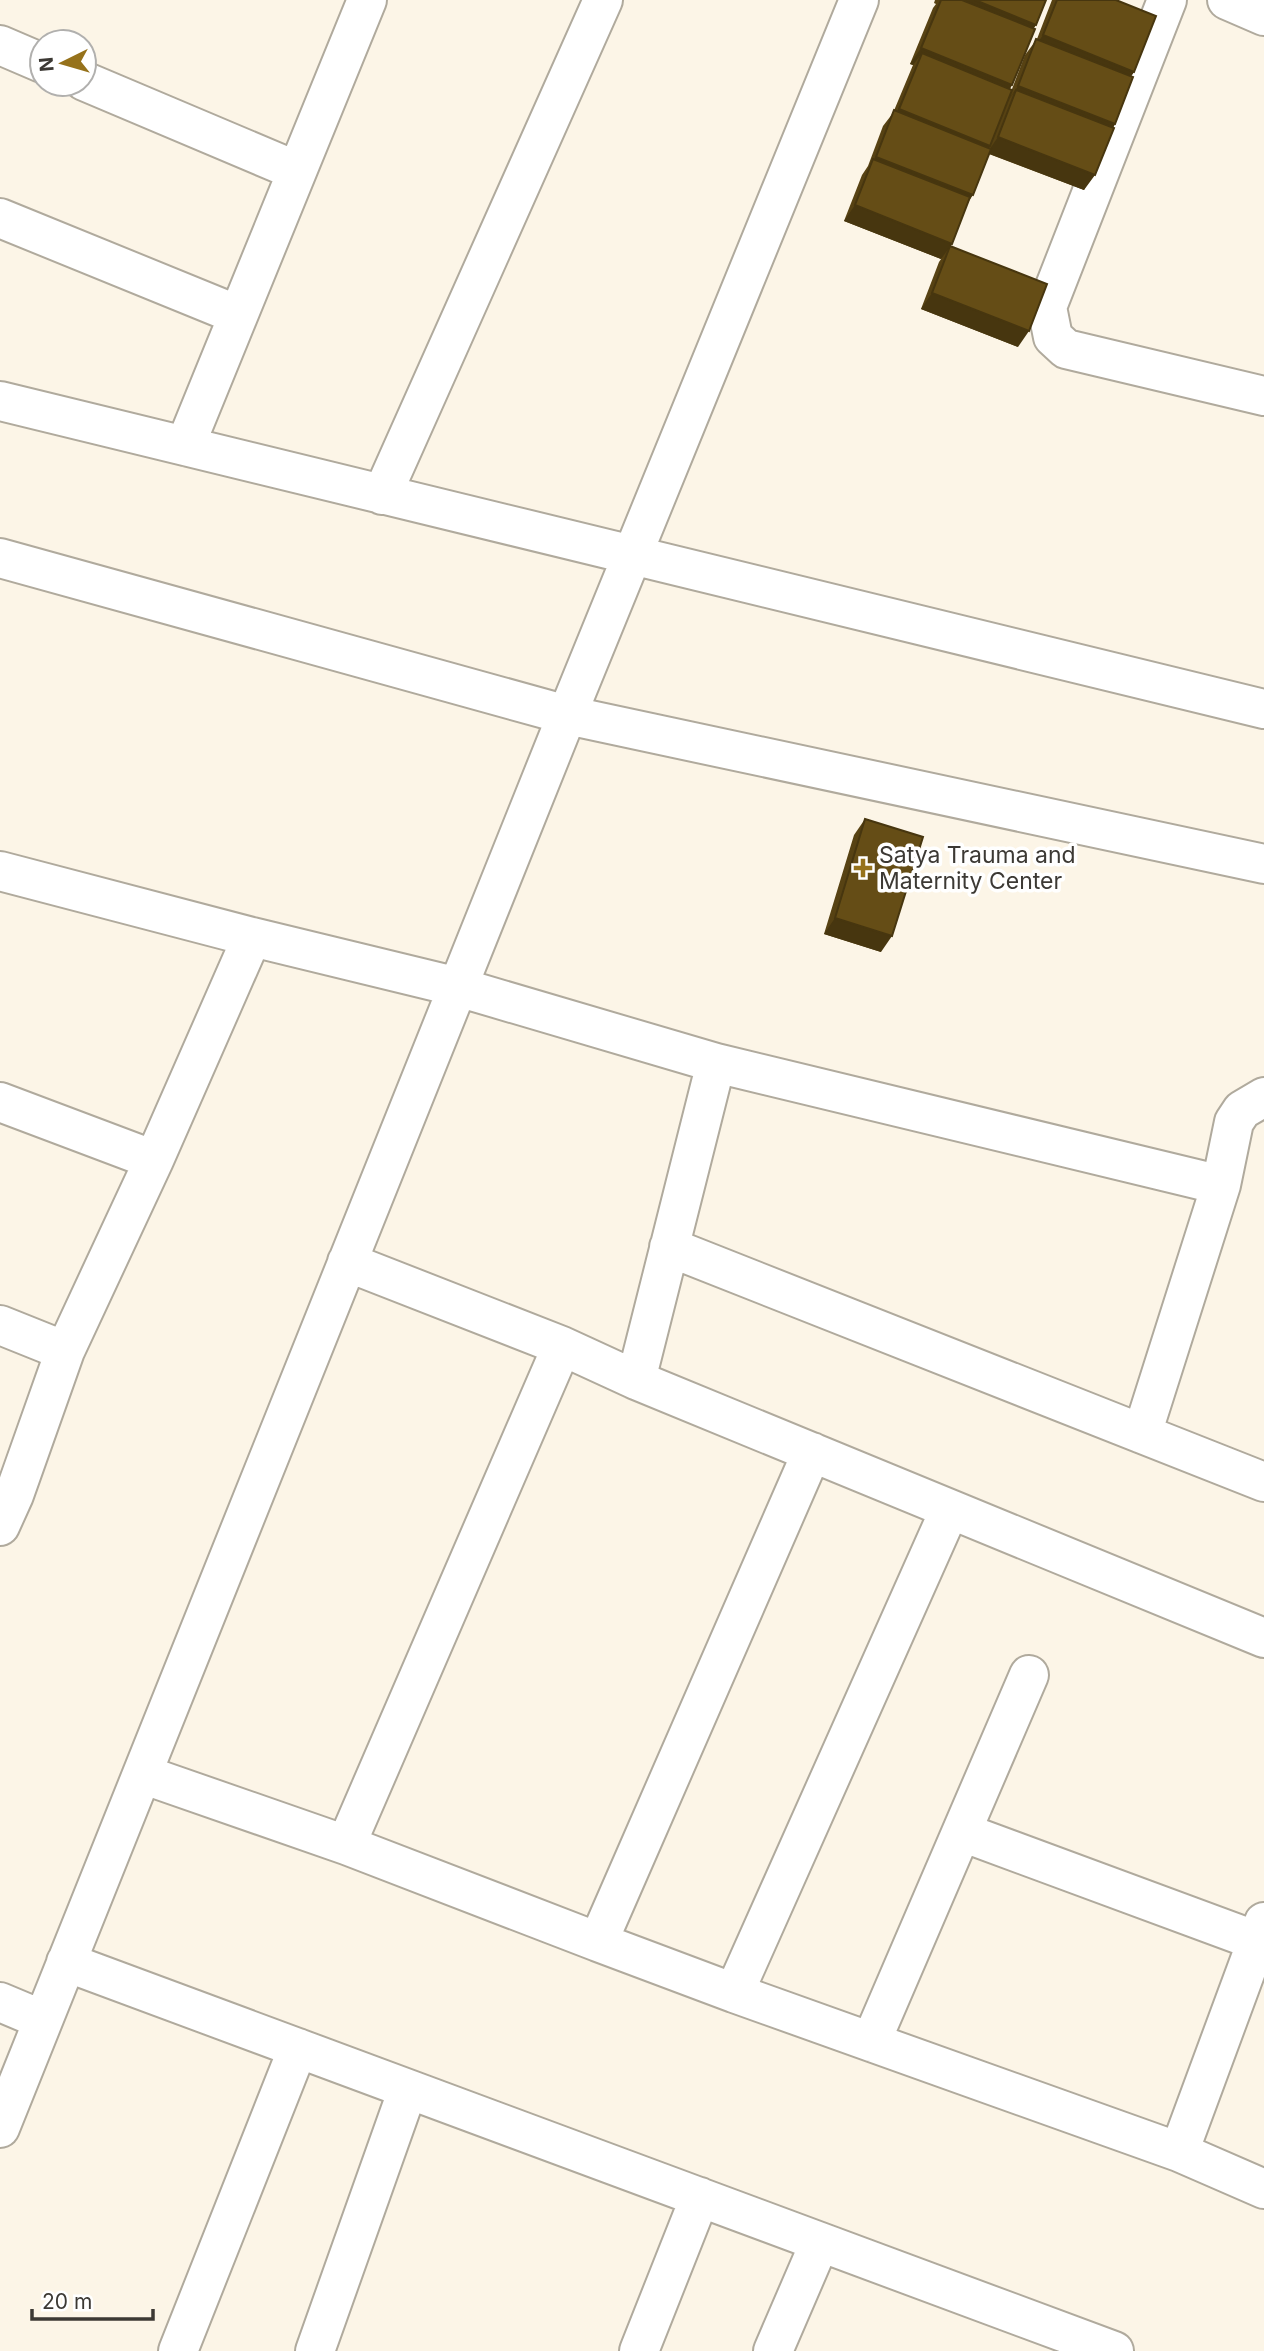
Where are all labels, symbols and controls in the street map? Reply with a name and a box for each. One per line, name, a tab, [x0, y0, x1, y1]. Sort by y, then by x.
north arrow	[28, 28, 98, 98]
text: N	[34, 56, 59, 73]
place label: Satya Trauma and Maternity Center	[879, 841, 1076, 895]
marker: Satya Trauma and Maternity Center	[853, 858, 873, 878]
scale bar	[32, 2278, 152, 2322]
text: 20 m	[42, 2289, 92, 2314]

